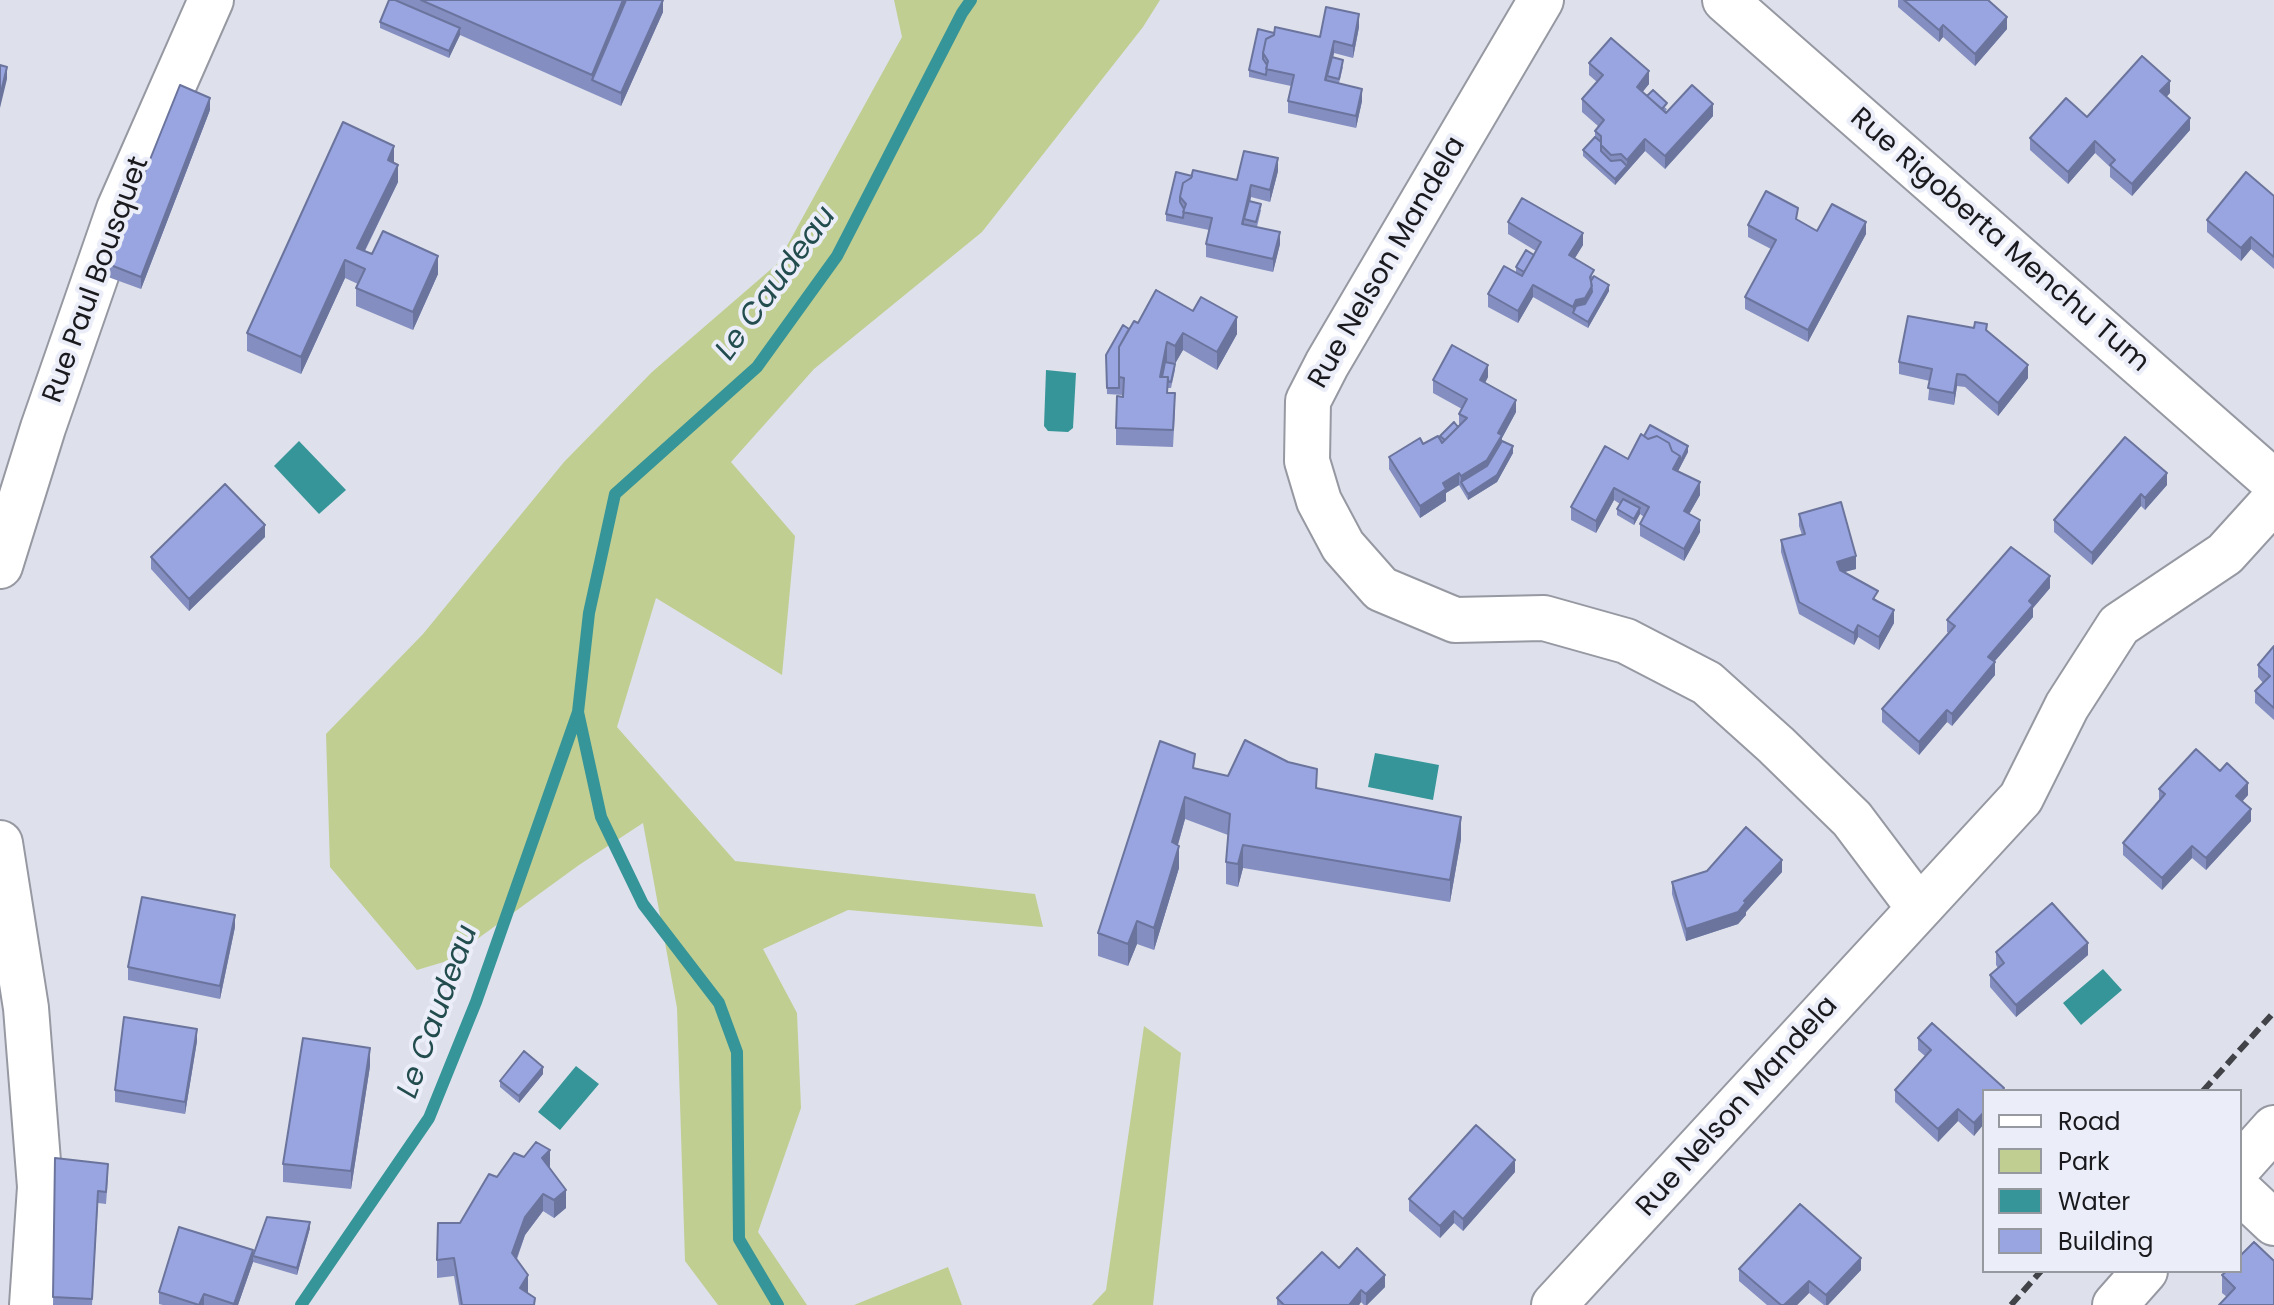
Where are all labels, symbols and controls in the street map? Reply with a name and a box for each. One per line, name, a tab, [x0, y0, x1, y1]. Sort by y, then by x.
street label: Rue Rigoberta Menchu Tum	[1843, 102, 2155, 380]
street label: Rue Nelson Mandela	[1302, 131, 1474, 395]
street label: Rue Paul Bousquet	[37, 152, 157, 408]
water label: Le Caudeau	[709, 200, 845, 368]
water label: Le Caudeau	[391, 921, 487, 1103]
street label: Rue Nelson Mandela	[1630, 990, 1846, 1224]
legend	[1982, 1089, 2242, 1273]
text: Road	[2058, 1105, 2120, 1138]
text: Park	[2058, 1145, 2109, 1178]
text: Water	[2058, 1185, 2130, 1218]
text: Building	[2058, 1225, 2154, 1258]

